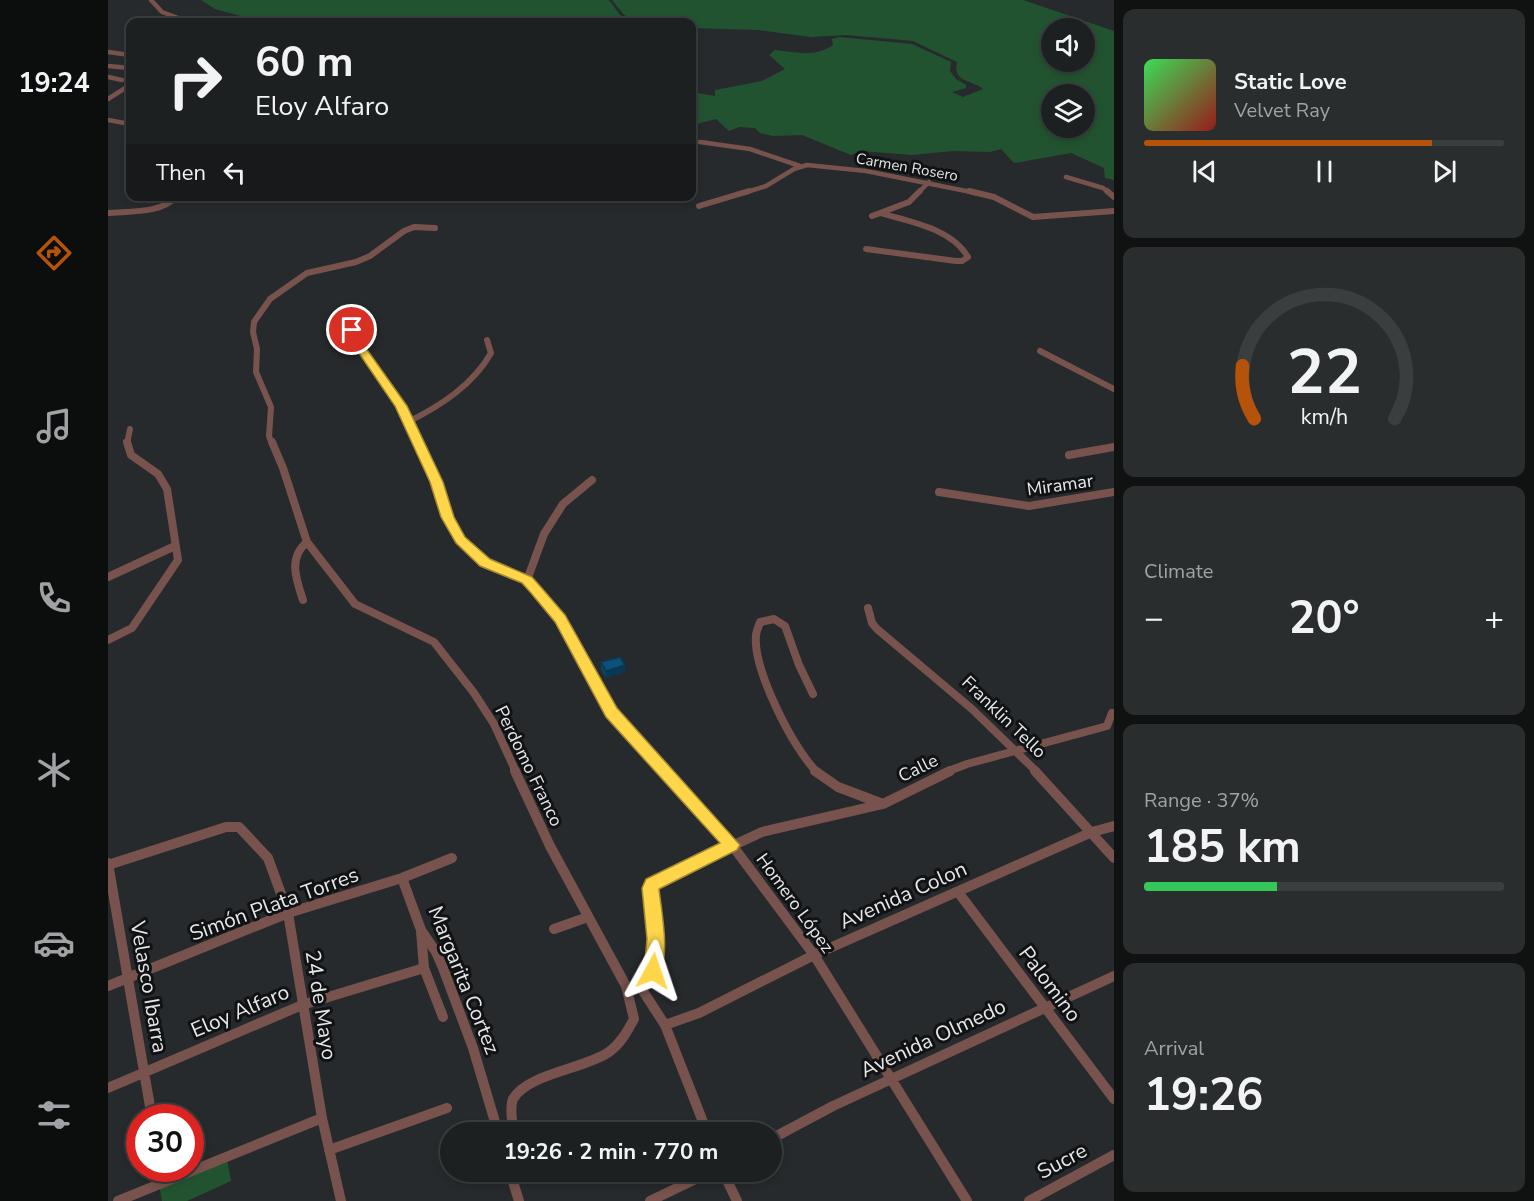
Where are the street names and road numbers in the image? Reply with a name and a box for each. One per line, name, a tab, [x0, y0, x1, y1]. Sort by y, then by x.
street label: Carmen Rosero	[854, 148, 960, 186]
street label: Miramar	[1025, 468, 1095, 502]
street label: Franklin Tello	[957, 671, 1051, 763]
street label: Perdomo Franco	[489, 702, 569, 830]
street label: Calle	[894, 748, 942, 788]
street label: Homero López	[751, 848, 839, 958]
street label: Avenida Colon	[835, 854, 971, 936]
street label: Simón Plata Torres	[185, 860, 363, 948]
street label: Margarita Cortez	[422, 902, 507, 1058]
street label: Velasco Ibarra	[123, 918, 174, 1055]
street label: Palomino	[1012, 940, 1088, 1028]
street label: 24 de Mayo	[299, 948, 343, 1062]
street label: Eloy Alfaro	[186, 978, 294, 1044]
street label: Avenida Olmedo	[856, 992, 1010, 1084]
street label: Sucre	[1032, 1136, 1092, 1186]

